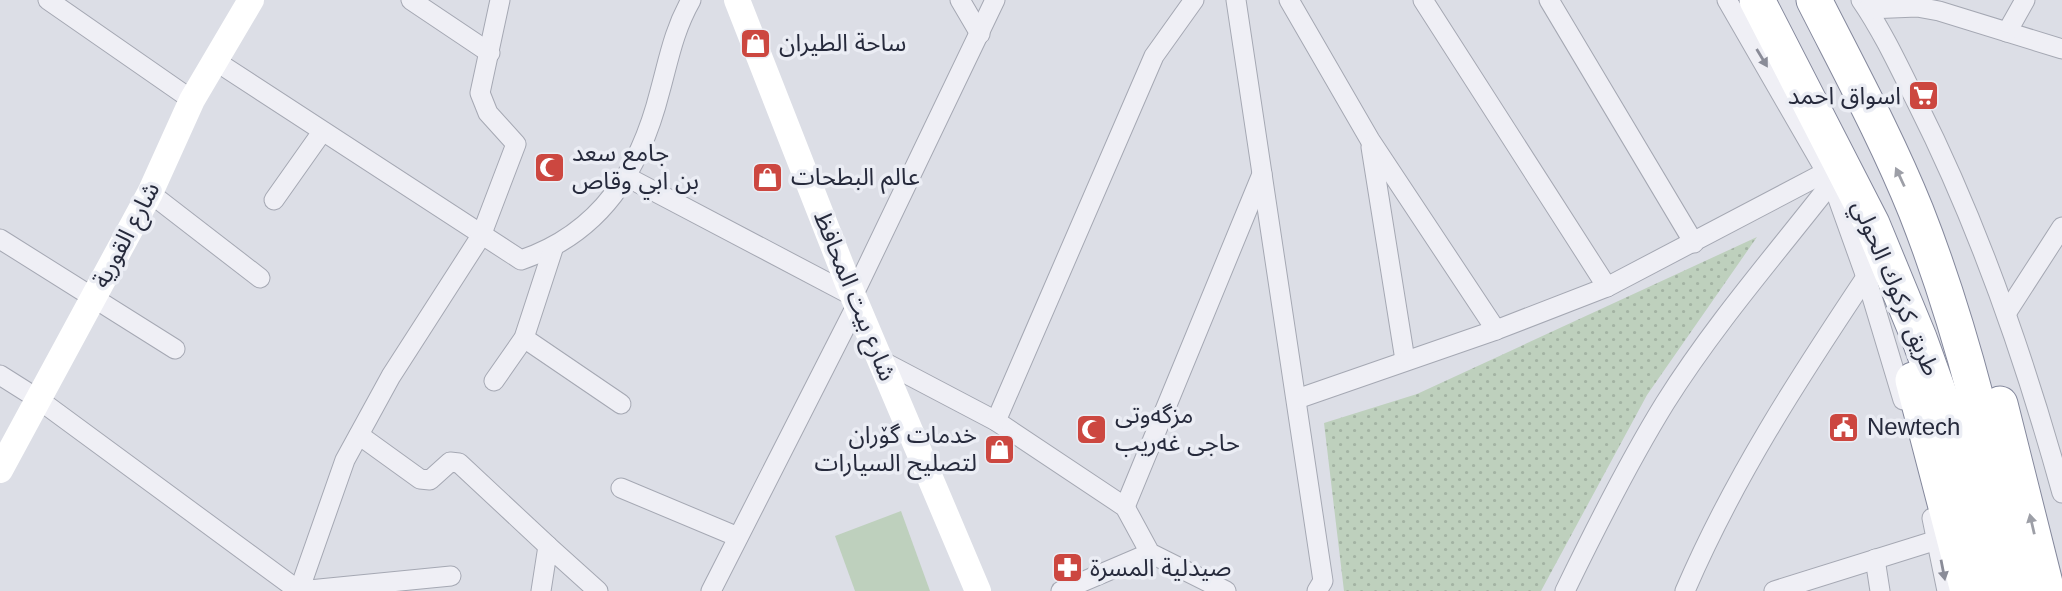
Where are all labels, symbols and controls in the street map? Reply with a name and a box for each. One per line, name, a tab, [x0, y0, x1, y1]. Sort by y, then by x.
shop icon: ساحة الطيران	[739, 26, 773, 60]
place label: ساحة الطيران	[779, 29, 906, 57]
one-way arrow	[1756, 49, 1769, 68]
supermarket icon: اسواق احمد	[1907, 79, 1941, 113]
place label: اسواق احمد	[1788, 82, 1901, 110]
place label: جامع سعد بن ابي وقاص	[572, 139, 699, 200]
mosque icon: جامع سعد بن ابي وقاص	[532, 150, 566, 184]
shop icon: عالم البطحات	[751, 160, 785, 194]
place label: عالم البطحات	[791, 163, 920, 194]
one-way arrow	[1894, 167, 1906, 187]
street label: شارع القورية	[87, 177, 168, 294]
street label: طريق كركوك الحولي	[1842, 196, 1946, 382]
street label: شارع بيت المحافظ	[805, 207, 902, 386]
place label: مزگەوتی حاجی غەریب	[1115, 401, 1240, 457]
public building icon: Newtech	[1827, 410, 1861, 444]
mosque icon: مزگەوتی حاجی غەریب	[1075, 412, 1109, 446]
place label: Newtech	[1867, 413, 1960, 440]
place label: خدمات گۆران لتصليح السيارات	[815, 421, 977, 480]
shop icon: خدمات گۆران لتصليح السيارات	[983, 432, 1017, 466]
one-way arrow	[2026, 513, 2037, 535]
pharmacy icon: صيدلية المسرة	[1050, 551, 1084, 585]
place label: صيدلية المسرة	[1090, 554, 1231, 582]
one-way arrow	[1937, 559, 1948, 581]

